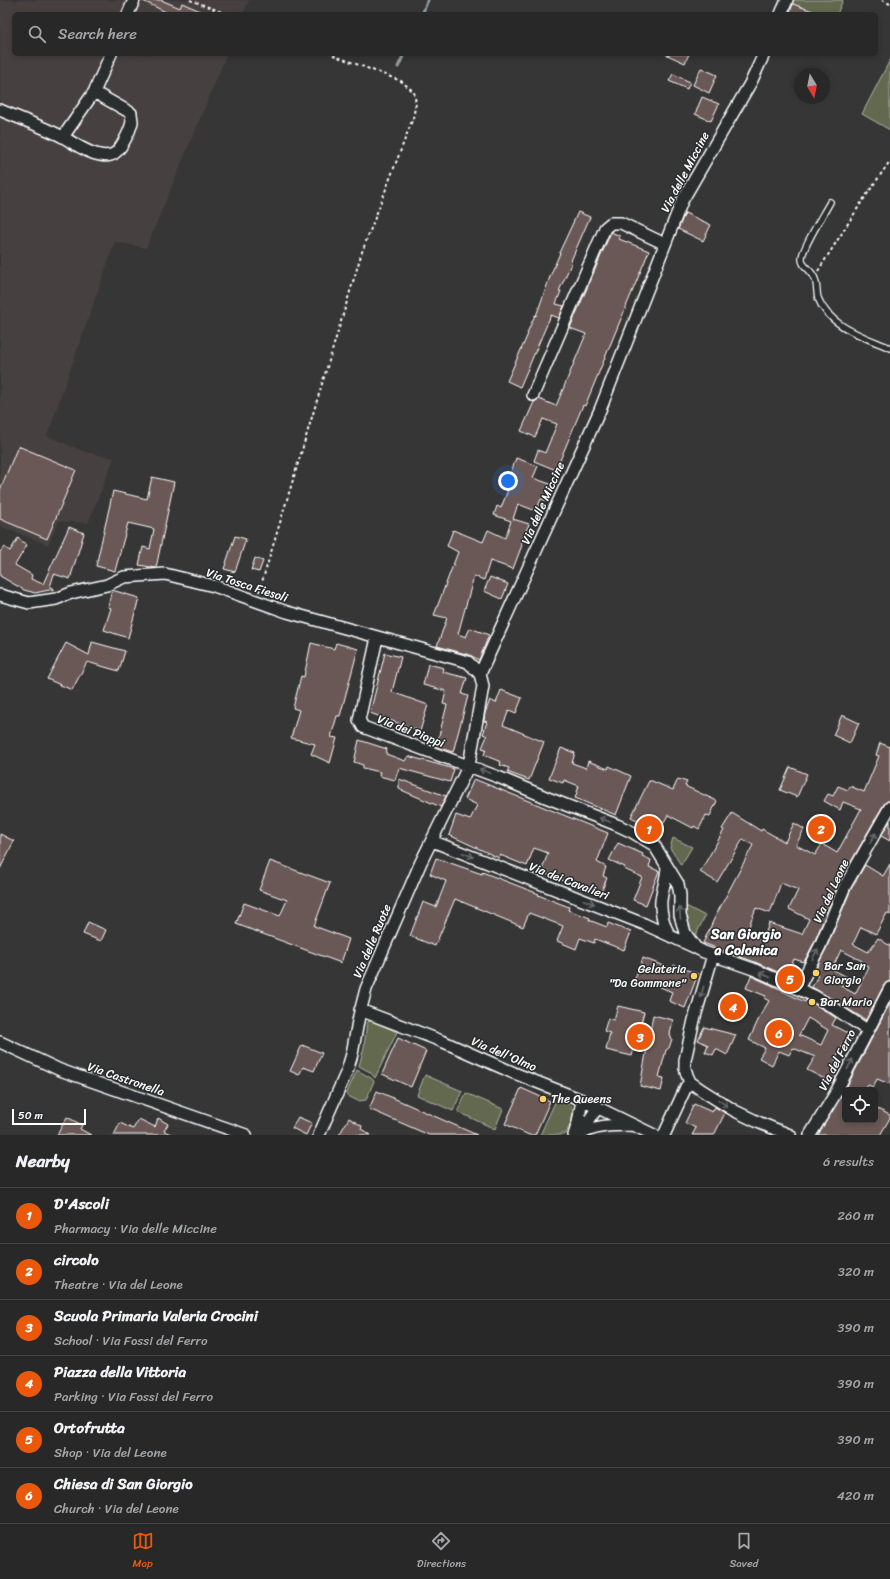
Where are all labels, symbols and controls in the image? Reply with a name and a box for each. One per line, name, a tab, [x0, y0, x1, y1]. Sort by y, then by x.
search box	[12, 12, 878, 56]
text: Search here	[58, 21, 137, 47]
icon: search	[26, 23, 48, 45]
north arrow	[794, 68, 830, 104]
street label: Via delle Miccine	[654, 128, 716, 216]
street label: Via delle Miccine	[515, 458, 571, 548]
your location	[498, 471, 518, 491]
street label: Via Tosca Fiesoli	[203, 561, 291, 609]
street label: Via dei Pioppi	[374, 708, 449, 754]
one-way arrow	[479, 767, 491, 775]
pin: 1	[636, 814, 662, 844]
pin: 2	[808, 814, 834, 844]
one-way arrow	[599, 816, 611, 824]
one-way arrow	[869, 832, 877, 844]
one-way arrow	[461, 852, 473, 859]
street label: Via del Leone	[807, 855, 856, 927]
street label: Via dei Cavalieri	[526, 856, 613, 907]
one-way arrow	[582, 899, 594, 907]
street label: Via delle Ruote	[346, 900, 398, 982]
one-way arrow	[677, 907, 684, 920]
district label: San Giorgio a Colonica	[710, 922, 782, 963]
one-way arrow	[812, 948, 820, 960]
place label: Bar San Giorgio	[824, 955, 866, 991]
place label: Gelateria "Da Gommone"	[609, 958, 687, 994]
pin: 5	[777, 964, 803, 994]
marker: Bar San Giorgio	[811, 968, 821, 978]
marker: Gelateria "Da Gommone"	[689, 971, 699, 981]
one-way arrow	[760, 971, 772, 978]
one-way arrow	[698, 986, 705, 999]
place label: Bar Mario	[820, 991, 872, 1013]
pin: 4	[720, 992, 746, 1022]
marker: Bar Mario	[807, 997, 817, 1007]
pin: 6	[766, 1018, 792, 1048]
pin: 3	[627, 1022, 653, 1052]
street label: Via del Ferro	[812, 1025, 862, 1095]
street label: Via dell'Olmo	[468, 1030, 540, 1078]
street label: Via Castronella	[84, 1056, 168, 1102]
one-way arrow	[847, 1059, 854, 1071]
map controls	[842, 1087, 878, 1123]
button: locate	[842, 1087, 878, 1123]
place label: The Queens	[551, 1088, 612, 1110]
marker: The Queens	[538, 1094, 548, 1104]
one-way arrow	[717, 1099, 728, 1107]
text: 50 m	[18, 1106, 43, 1125]
scale bar	[12, 1107, 86, 1126]
text: Nearby	[16, 1146, 70, 1176]
text: 6 results	[823, 1150, 874, 1173]
text: D'Ascoli	[54, 1191, 109, 1217]
text: 1	[26, 1204, 32, 1227]
text: 260 m	[838, 1204, 874, 1227]
text: Pharmacy · Via delle Miccine	[54, 1217, 217, 1240]
text: circolo	[54, 1247, 99, 1273]
text: 2	[25, 1260, 33, 1283]
text: 320 m	[838, 1260, 874, 1283]
text: Theatre · Via del Leone	[54, 1273, 183, 1296]
text: Scuola Primaria Valeria Crocini	[54, 1303, 258, 1329]
text: 3	[25, 1316, 33, 1339]
text: 390 m	[837, 1316, 874, 1339]
text: School · Via Fossi del Ferro	[54, 1329, 208, 1352]
text: Piazza della Vittoria	[54, 1359, 186, 1385]
text: 4	[25, 1372, 33, 1395]
text: 390 m	[837, 1372, 874, 1395]
text: Parking · Via Fossi del Ferro	[54, 1385, 213, 1408]
text: Ortofrutta	[54, 1415, 125, 1441]
text: 5	[25, 1428, 33, 1451]
text: 390 m	[837, 1428, 874, 1451]
text: Shop · Via del Leone	[54, 1441, 167, 1464]
text: Chiesa di San Giorgio	[54, 1471, 193, 1497]
text: 6	[25, 1484, 33, 1507]
text: 420 m	[837, 1484, 874, 1507]
text: Church · Via del Leone	[54, 1497, 179, 1520]
tab: Map	[132, 1530, 154, 1573]
tab: Directions	[417, 1530, 466, 1573]
tab: Saved	[729, 1530, 758, 1573]

